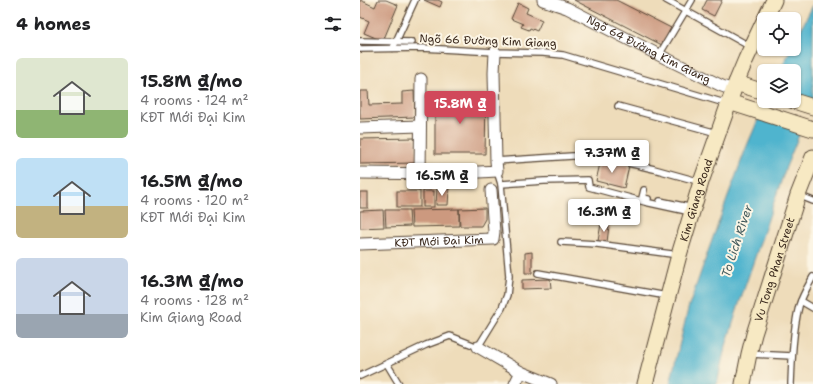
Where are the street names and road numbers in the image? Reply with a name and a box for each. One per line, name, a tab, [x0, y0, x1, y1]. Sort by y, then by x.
street label: Ngõ 64 Đường Kim Giang	[584, 12, 714, 87]
street label: Ngõ 66 Đường Kim Giang	[419, 31, 557, 51]
street label: Kim Giang Road	[676, 156, 716, 243]
street label: Vu Tong Phan Street	[751, 215, 798, 324]
street label: KĐT Mới Đại Kim	[394, 232, 484, 250]

